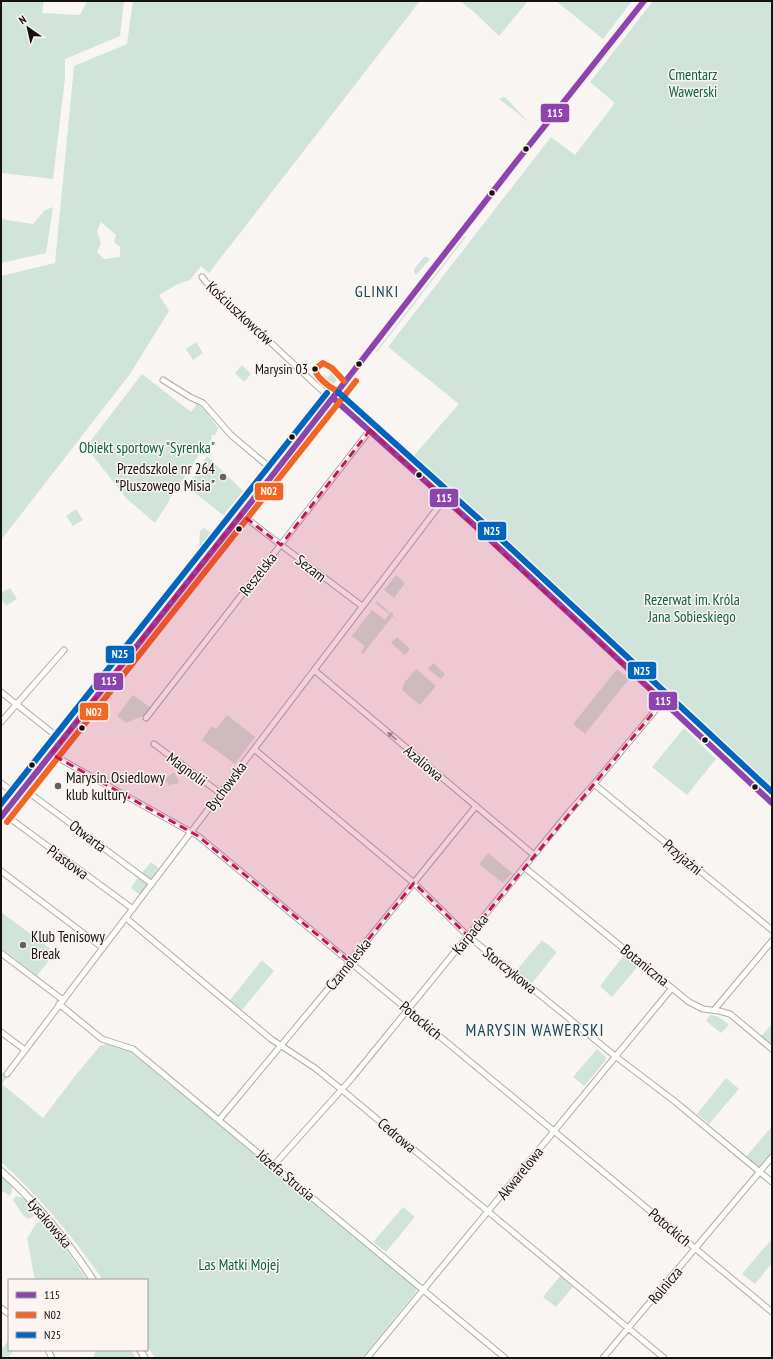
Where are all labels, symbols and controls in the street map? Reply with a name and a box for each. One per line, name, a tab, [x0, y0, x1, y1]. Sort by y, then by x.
north arrow	[8, 8, 48, 48]
text: N	[16, 12, 29, 27]
park label: Cmentarz Wawerski	[669, 65, 717, 101]
line badge: 115	[540, 103, 570, 123]
text: 115	[547, 106, 563, 120]
unlabelled marker	[521, 144, 531, 154]
unlabelled marker	[487, 188, 497, 198]
street label: Kościuszkowców	[202, 277, 278, 349]
district label: GLINKI	[355, 281, 399, 301]
unlabelled marker	[354, 359, 364, 369]
place label: Marysin 03	[255, 360, 308, 378]
marker: Marysin 03	[310, 364, 320, 374]
unlabelled marker	[287, 432, 297, 442]
park label: Obiekt sportowy "Syrenka"	[79, 438, 215, 457]
place label: Przedszkole nr 264 "Pluszowego Misia"	[115, 459, 215, 495]
unlabelled marker	[414, 470, 424, 480]
marker: Przedszkole nr 264 "Pluszowego Misia"	[218, 472, 228, 482]
line badge: N02	[254, 482, 284, 501]
text: N02	[261, 484, 277, 498]
line badge: 115	[429, 488, 459, 508]
text: 115	[436, 491, 452, 505]
line badge: N25	[477, 521, 507, 541]
unlabelled marker	[234, 524, 244, 534]
text: N25	[484, 524, 500, 538]
street label: Reszelska	[235, 549, 281, 599]
street label: Sezam	[292, 550, 330, 586]
park label: Rezerwat im. Króla Jana Sobieskiego	[644, 590, 740, 626]
line badge: N25	[105, 645, 135, 664]
text: N25	[112, 647, 128, 661]
line badge: N25	[627, 661, 657, 680]
text: N25	[634, 664, 650, 678]
line badge: 115	[93, 672, 124, 691]
text: 115	[101, 674, 117, 688]
line badge: 115	[648, 691, 678, 711]
text: 115	[655, 694, 671, 708]
line badge: N02	[79, 702, 109, 721]
text: N02	[86, 705, 102, 719]
unlabelled marker	[77, 723, 87, 733]
one-way arrow	[387, 732, 397, 741]
unlabelled marker	[700, 735, 710, 745]
street label: Azaliowa	[400, 741, 448, 785]
street label: Magnolii	[163, 748, 211, 790]
street label: Bychowska	[201, 758, 251, 814]
unlabelled marker	[27, 760, 37, 770]
place label: Marysin. Osiedlowy klub kultury	[66, 768, 165, 804]
marker: Marysin. Osiedlowy klub kultury	[53, 781, 63, 791]
unlabelled marker	[750, 782, 760, 792]
street label: Otwarta	[66, 816, 110, 856]
street label: Przyjaźni	[659, 835, 707, 879]
street label: Piastowa	[44, 841, 92, 883]
street label: Karpacka	[448, 910, 492, 958]
place label: Klub Tenisowy Break	[31, 927, 105, 963]
street label: Czarnoleska	[321, 934, 375, 994]
marker: Klub Tenisowy Break	[18, 940, 28, 950]
street label: Botaniczna	[617, 940, 673, 990]
street label: Storczykowa	[479, 942, 541, 998]
street label: Potockich	[396, 997, 446, 1043]
district label: MARYSIN WAWERSKI	[466, 1019, 604, 1041]
street label: Cedrowa	[374, 1113, 420, 1157]
street label: Akwarelowa	[493, 1143, 547, 1203]
street label: Józefa Strusia	[252, 1145, 319, 1205]
street label: Łysakowska	[24, 1194, 76, 1252]
street label: Potockich	[645, 1204, 695, 1250]
park label: Las Matki Mojej	[199, 1255, 279, 1274]
street label: Rolnicza	[644, 1262, 686, 1308]
legend	[8, 1279, 148, 1351]
text: 115	[44, 1287, 60, 1302]
text: N02	[44, 1307, 61, 1322]
text: N25	[44, 1327, 61, 1342]

